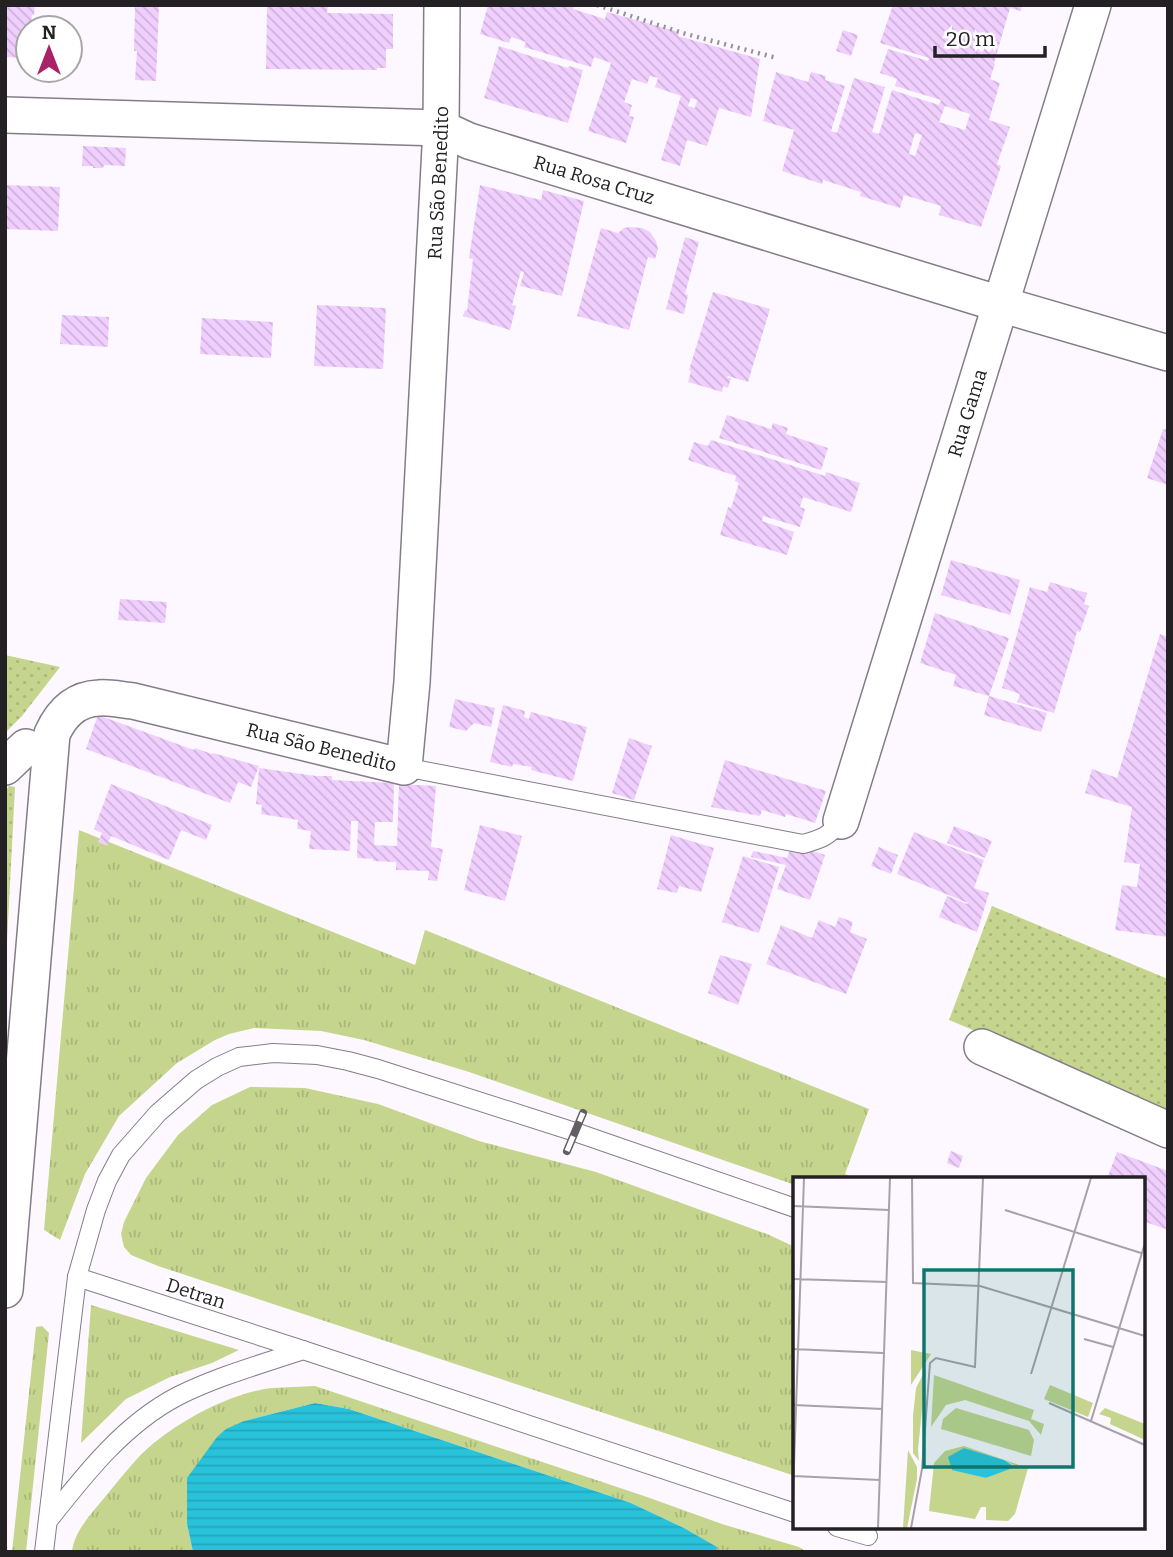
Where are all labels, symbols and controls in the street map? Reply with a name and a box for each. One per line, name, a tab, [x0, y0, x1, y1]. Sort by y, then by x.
north arrow	[14, 14, 84, 84]
scale bar	[935, 14, 1045, 58]
text: N	[42, 21, 57, 44]
text: 20 m	[946, 26, 995, 52]
street label: Rua São Benedito	[423, 106, 453, 260]
street label: Rua Rosa Cruz	[531, 151, 657, 209]
street label: Rua Gama	[943, 366, 992, 460]
street label: Rua São Benedito	[244, 718, 399, 777]
inset map	[793, 1177, 1145, 1529]
street label: Detran	[163, 1273, 228, 1314]

